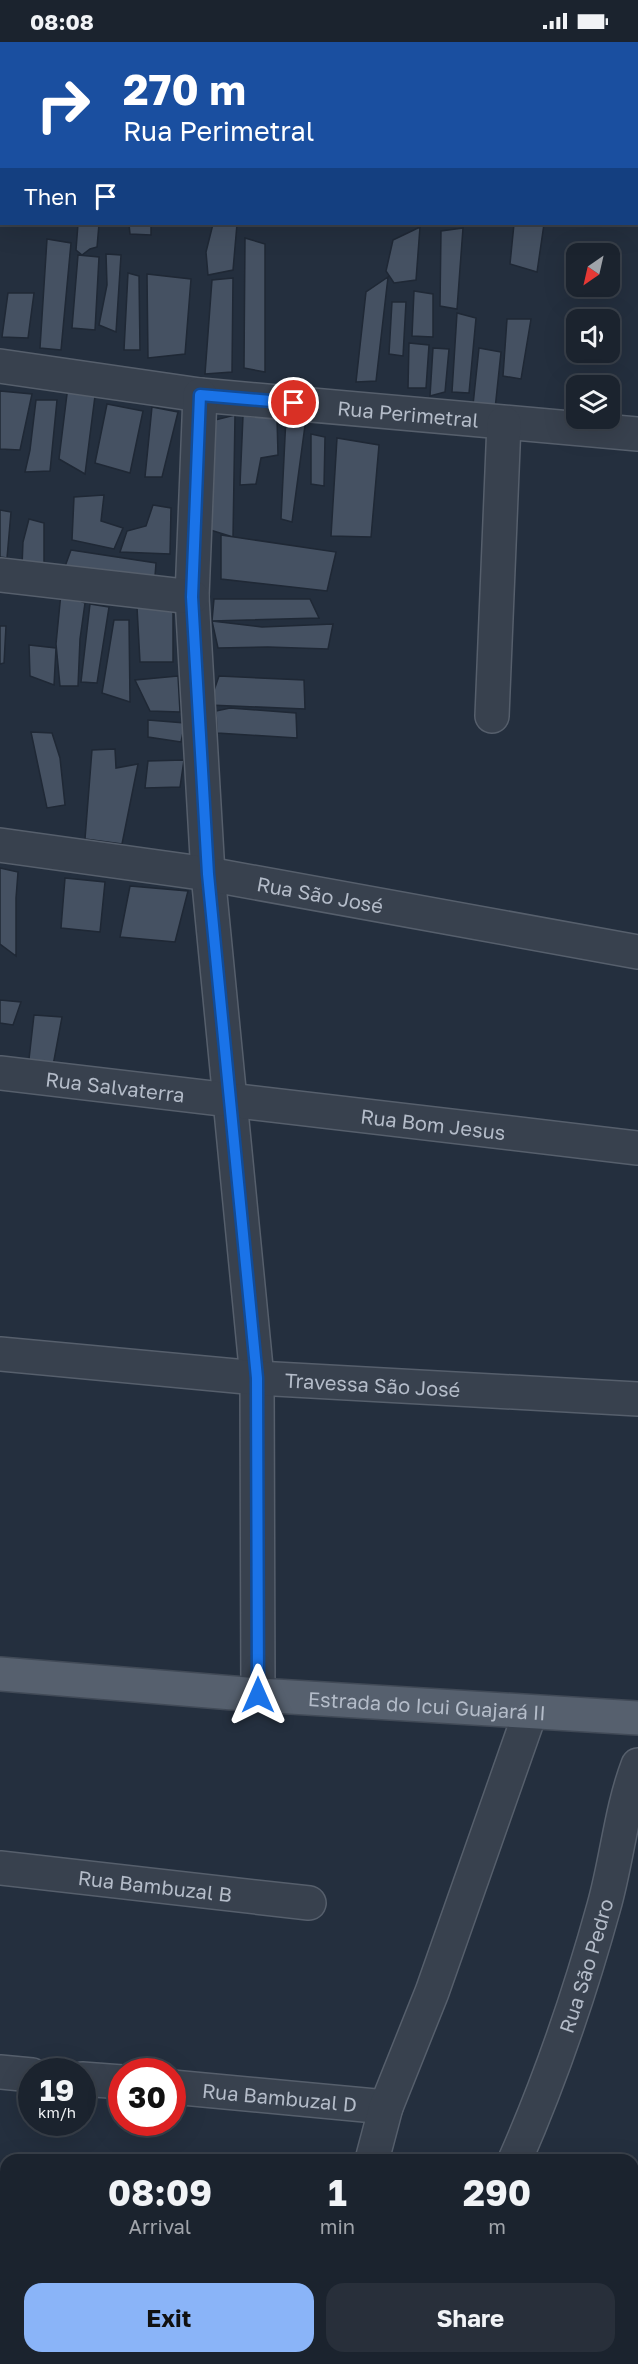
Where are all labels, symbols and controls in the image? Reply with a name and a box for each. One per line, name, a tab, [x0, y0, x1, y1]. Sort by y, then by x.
text: 08:08	[30, 8, 94, 35]
text: 270 m	[123, 64, 246, 114]
icon: right	[24, 66, 102, 144]
text: Rua Perimetral	[123, 115, 315, 147]
icon: arrive	[89, 180, 122, 213]
text: Then	[24, 183, 77, 210]
north arrow	[566, 243, 620, 297]
map controls	[566, 243, 620, 429]
button: sound	[566, 309, 620, 363]
button: layers	[566, 375, 620, 429]
pin	[268, 377, 319, 428]
icon: arrive	[277, 386, 310, 419]
street label: Rua Perimetral	[336, 395, 480, 432]
street label: Rua São José	[255, 871, 385, 918]
street label: Rua Salvaterra	[44, 1066, 186, 1107]
street label: Rua Bom Jesus	[359, 1103, 507, 1144]
street label: Travessa São José	[284, 1368, 461, 1401]
position arrow	[226, 1663, 290, 1727]
street label: Estrada do Icui Guajará II	[307, 1686, 546, 1724]
street label: Rua Bambuzal B	[77, 1865, 233, 1906]
street label: Rua São Pedro	[554, 1896, 618, 2036]
speed limit sign: 30	[108, 2058, 186, 2136]
text: 19	[40, 2072, 74, 2108]
street label: Rua Bambuzal D	[201, 2078, 358, 2116]
text: km/h	[38, 2103, 76, 2121]
text: 08:09	[108, 2171, 212, 2214]
text: 1	[328, 2171, 347, 2214]
text: 290	[463, 2171, 531, 2214]
text: Arrival	[129, 2214, 191, 2238]
text: min	[320, 2214, 355, 2238]
text: m	[488, 2214, 506, 2238]
button: Exit	[24, 2283, 314, 2352]
button: Share	[326, 2283, 615, 2352]

